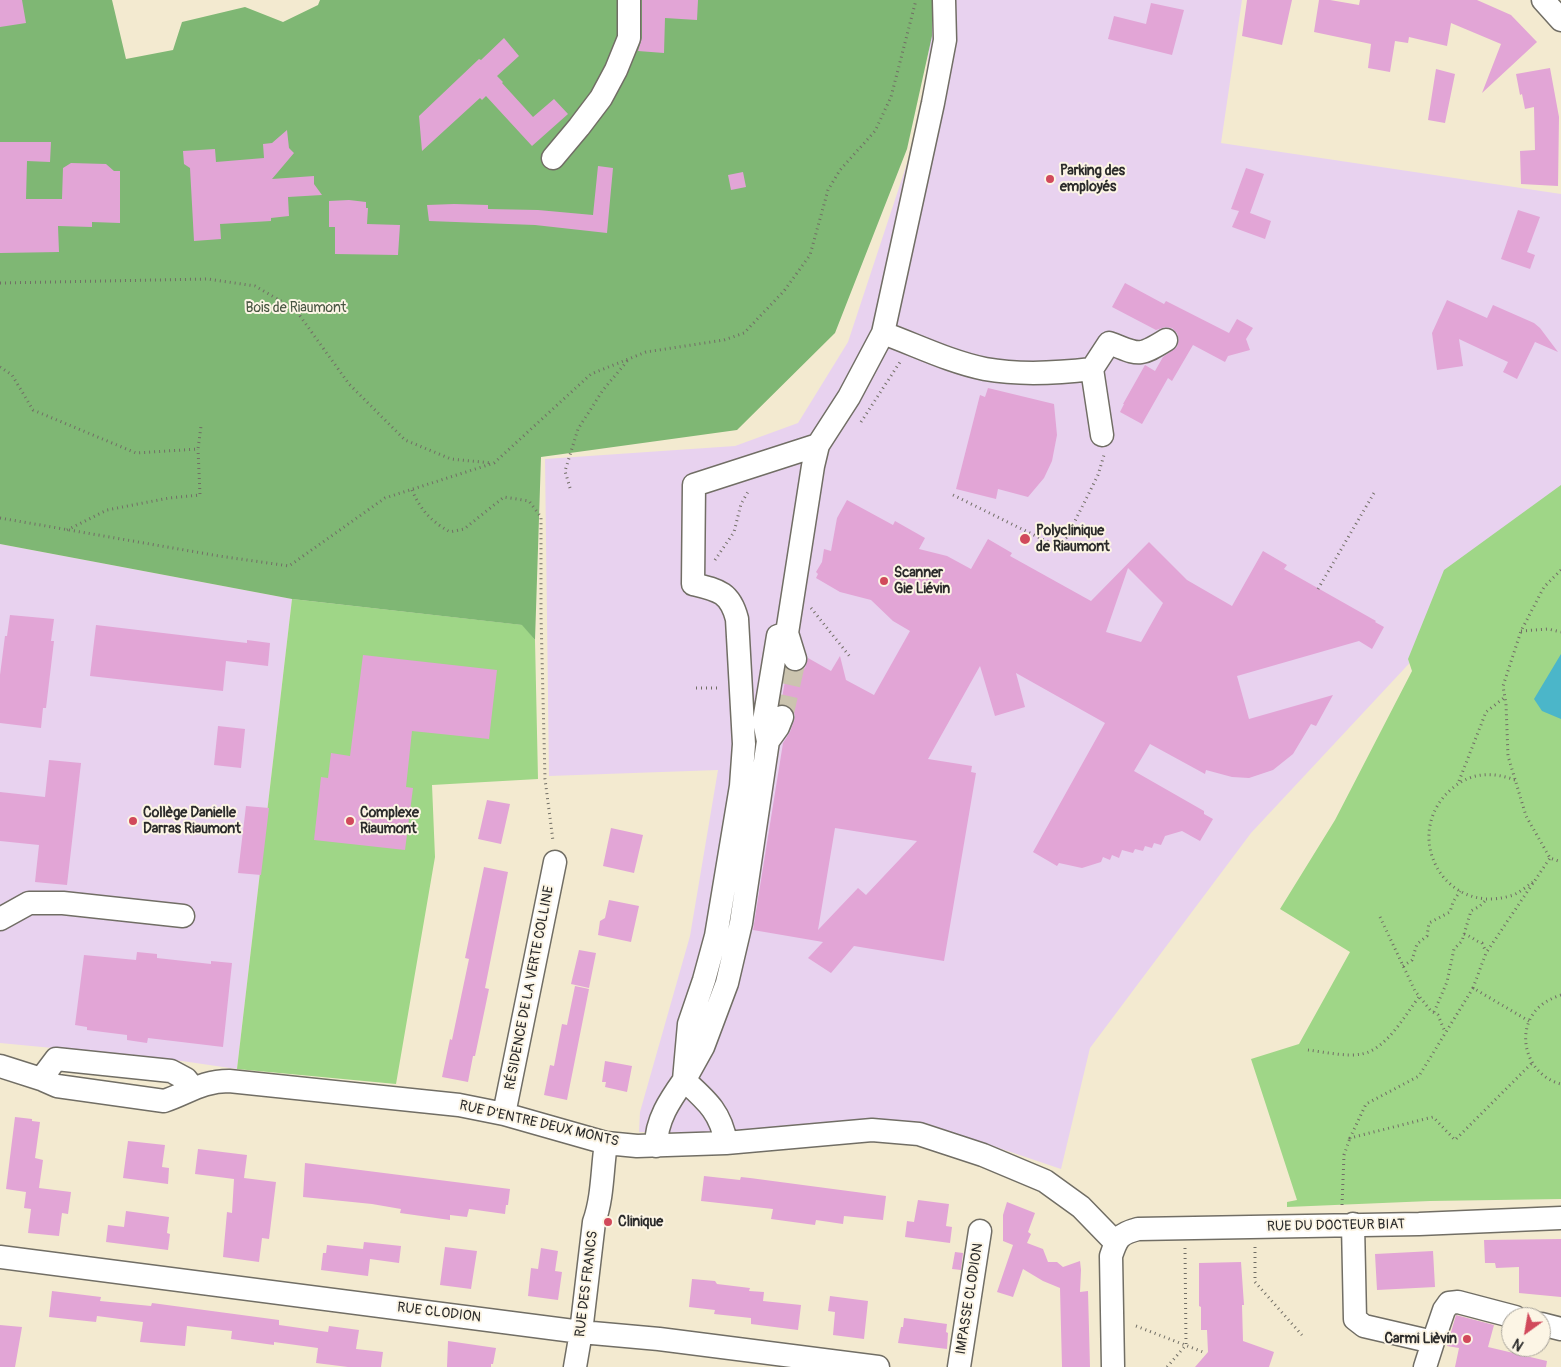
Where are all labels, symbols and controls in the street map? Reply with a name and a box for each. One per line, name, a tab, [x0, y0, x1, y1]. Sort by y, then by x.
place label: Parking des employés	[1060, 163, 1125, 196]
marker: Parking des employés	[1044, 173, 1056, 185]
park label: Bois de Riaumont	[246, 300, 346, 316]
place label: Polyclinique de Riaumont	[1036, 523, 1110, 556]
marker: Polyclinique de Riaumont	[1018, 532, 1032, 546]
place label: Scanner Gie Liévin	[894, 565, 950, 598]
marker: Scanner Gie Liévin	[878, 575, 890, 587]
place label: Collège Danielle Darras Riaumont	[143, 805, 241, 838]
place label: Complexe Riaumont	[360, 805, 419, 838]
marker: Collège Danielle Darras Riaumont	[127, 815, 139, 827]
marker: Complexe Riaumont	[344, 815, 356, 827]
street label: RÉSIDENCE DE LA VERTE COLLINE	[502, 885, 558, 1091]
street label: RUE D'ENTRE DEUX MONTS	[458, 1097, 620, 1151]
place label: Clinique	[618, 1214, 663, 1230]
marker: Clinique	[602, 1216, 614, 1228]
street label: RUE DU DOCTEUR BIAT	[1267, 1216, 1405, 1236]
street label: RUE DES FRANCS	[572, 1230, 602, 1338]
street label: IMPASSE CLODION	[953, 1242, 987, 1356]
street label: RUE CLODION	[396, 1300, 482, 1326]
north arrow	[1501, 1307, 1551, 1357]
place label: Carmi Lièvin	[1384, 1331, 1457, 1347]
marker: Carmi Lièvin	[1461, 1333, 1473, 1345]
text: N	[1510, 1335, 1527, 1354]

